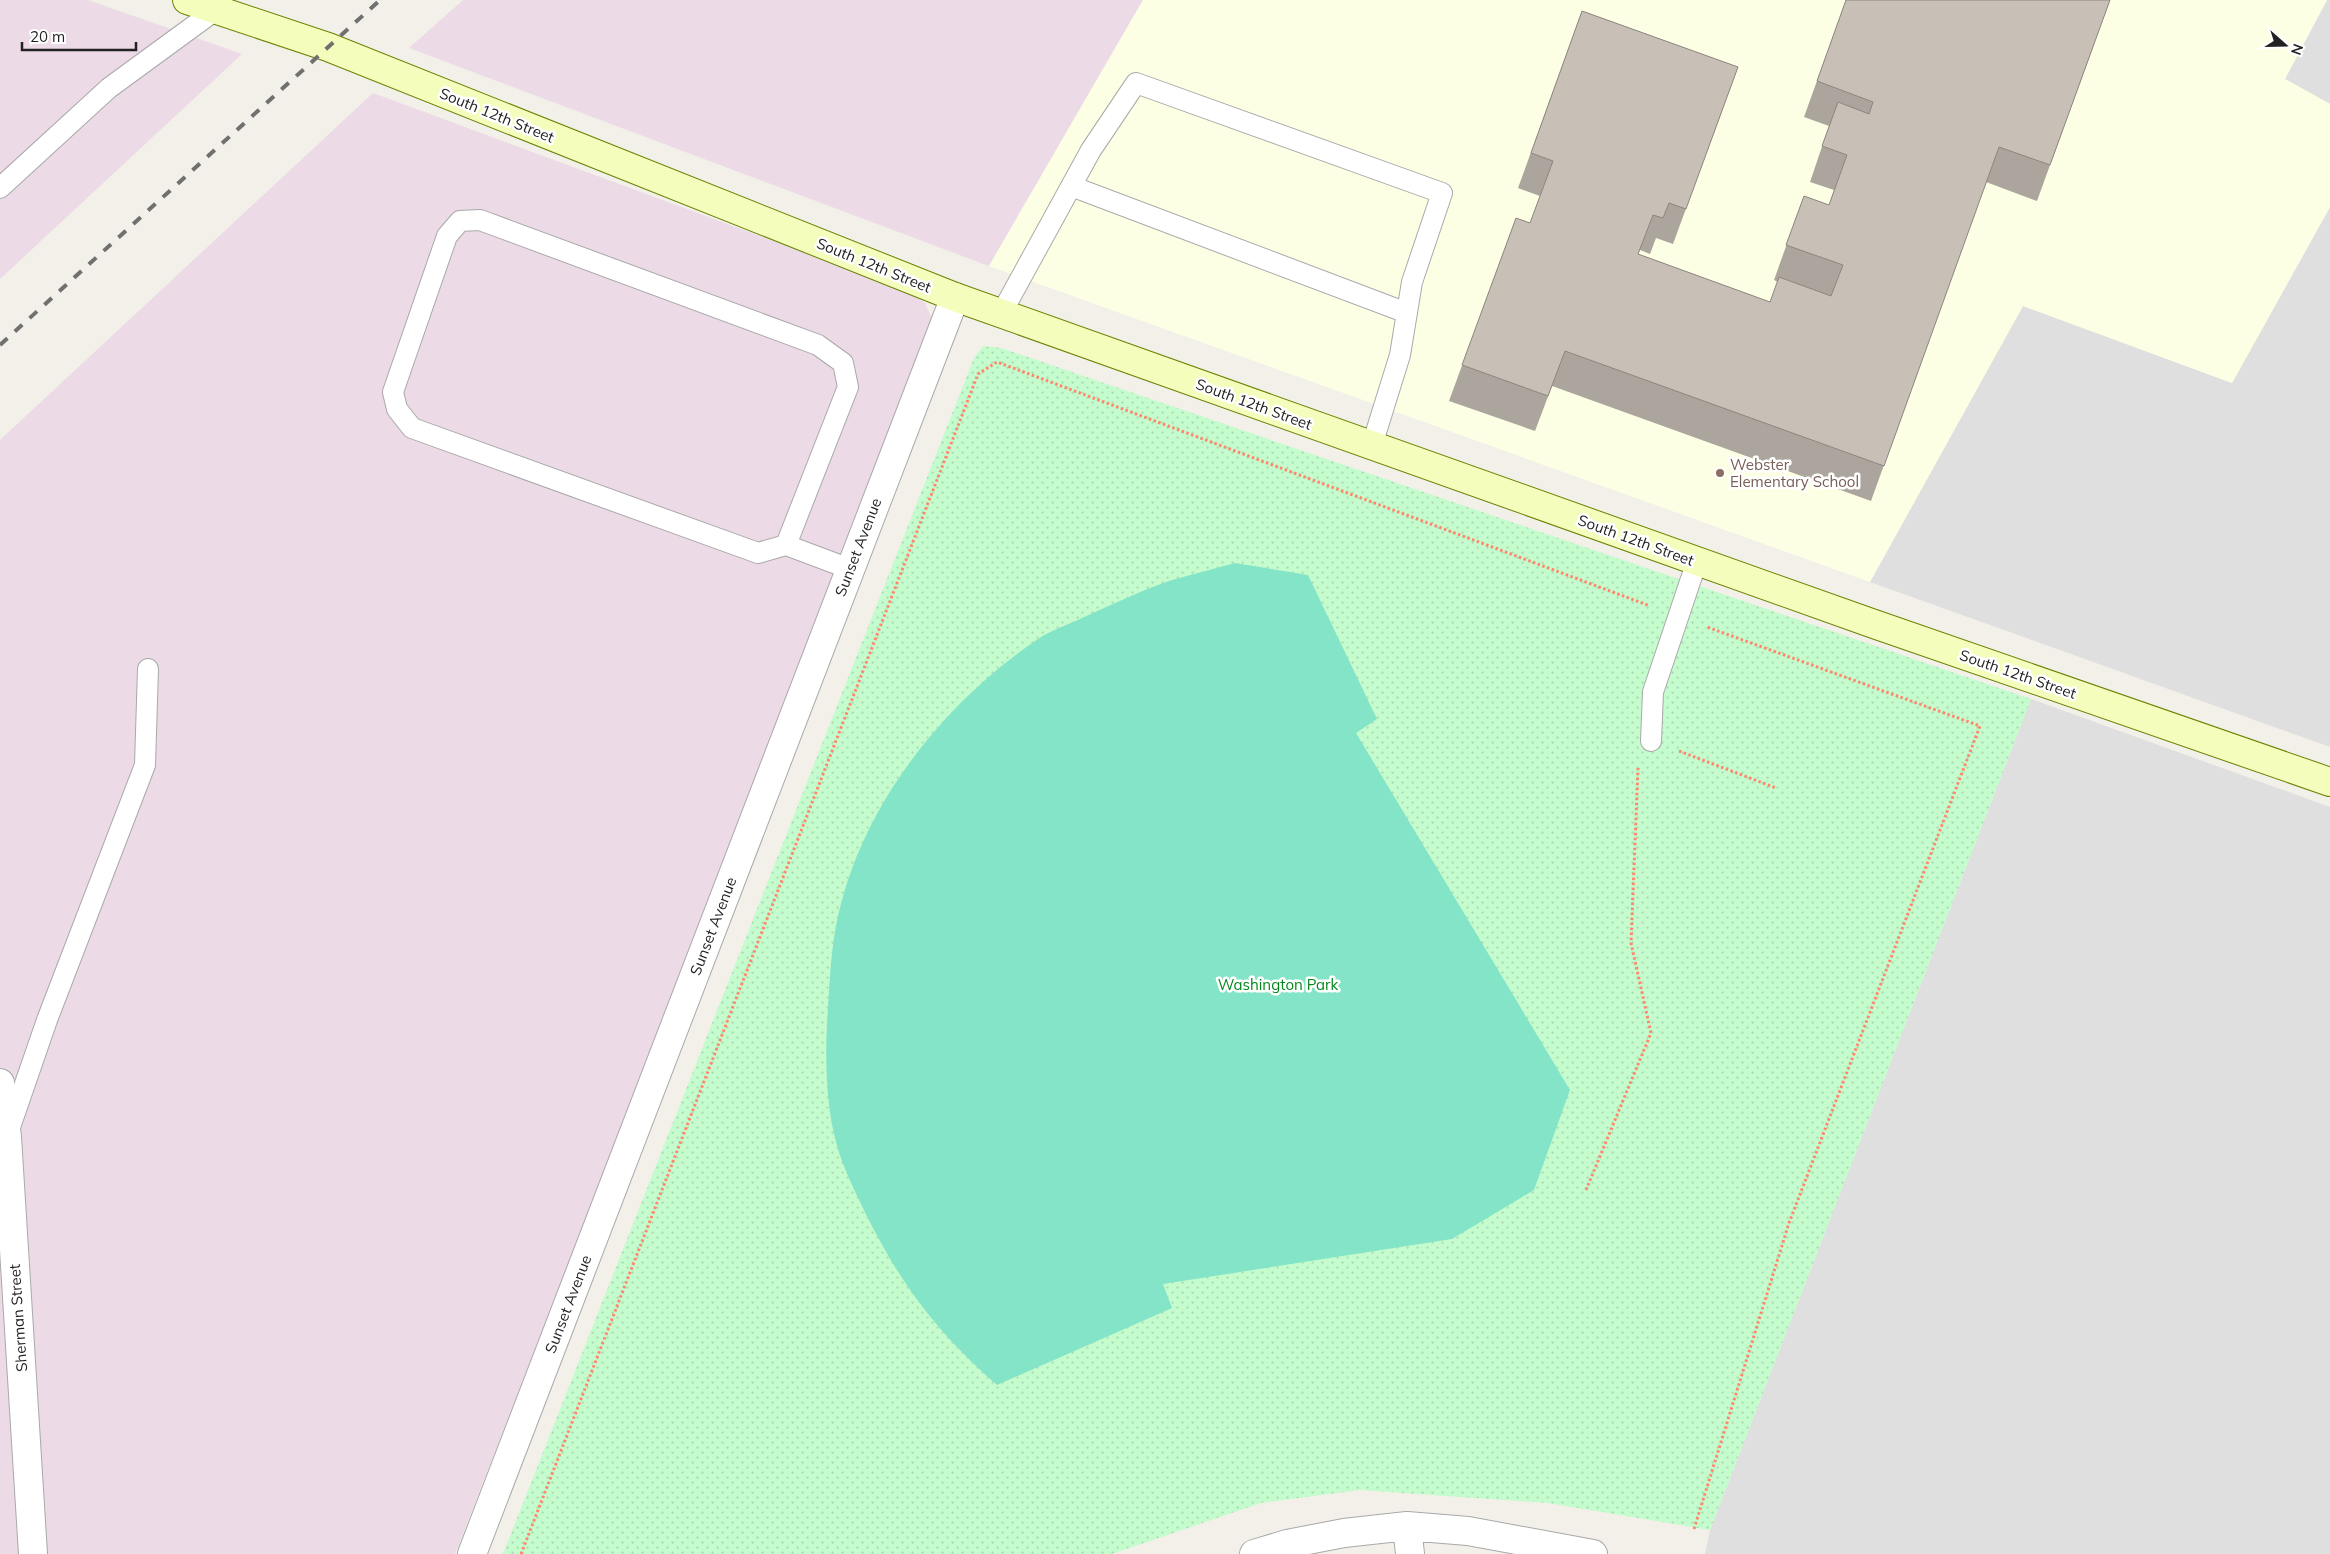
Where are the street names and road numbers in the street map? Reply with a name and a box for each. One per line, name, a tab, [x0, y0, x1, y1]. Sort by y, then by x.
street label: South 12th Street	[437, 83, 557, 147]
street label: South 12th Street	[814, 233, 934, 297]
street label: South 12th Street	[1193, 374, 1315, 434]
street label: Sunset Avenue	[831, 495, 885, 599]
street label: South 12th Street	[1575, 510, 1697, 570]
street label: South 12th Street	[1957, 645, 2079, 703]
street label: Sunset Avenue	[686, 874, 740, 978]
street label: Sunset Avenue	[541, 1252, 595, 1356]
street label: Sherman Street	[5, 1263, 31, 1373]

